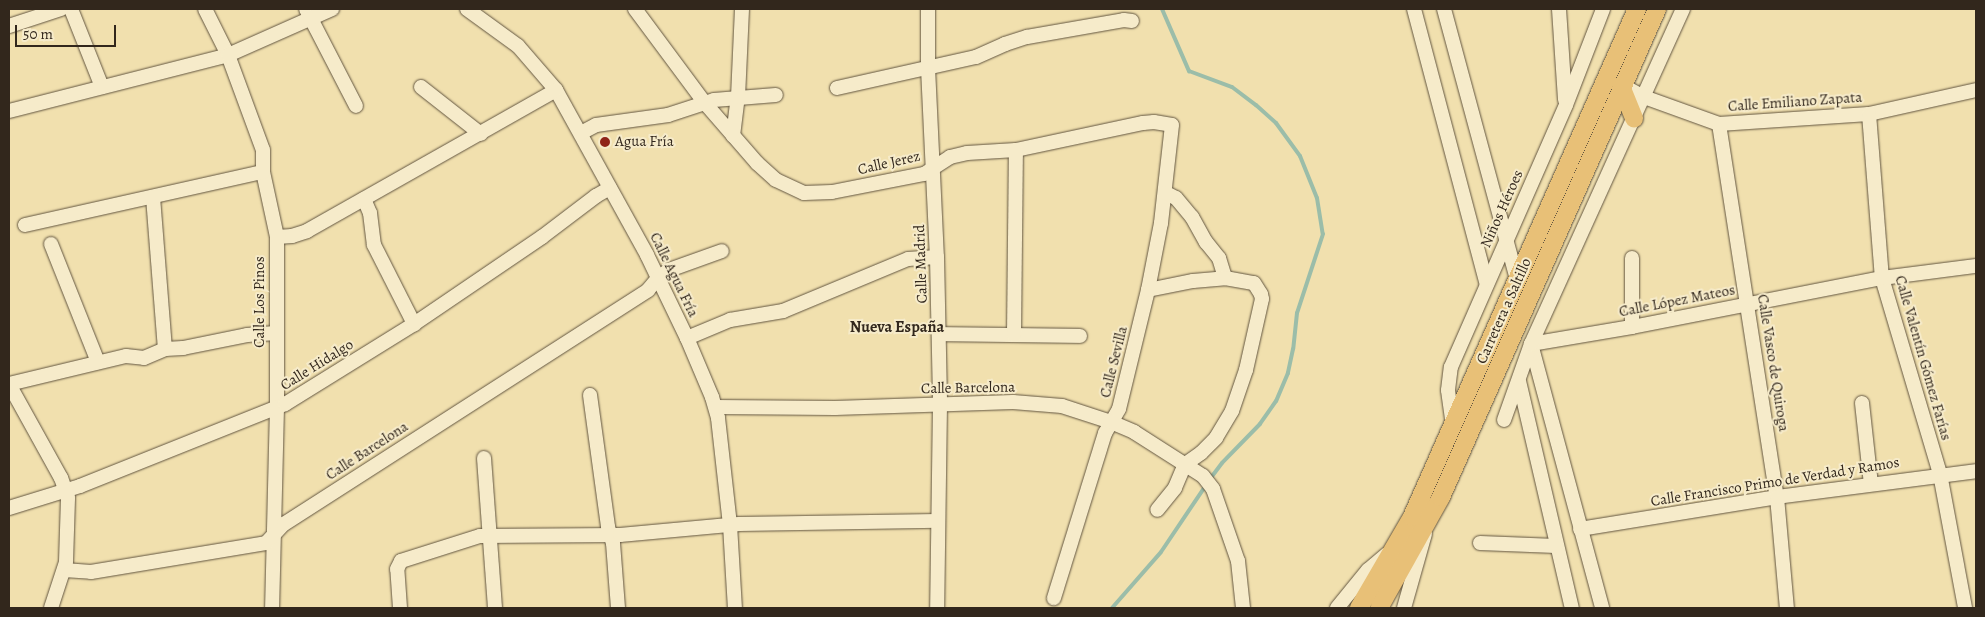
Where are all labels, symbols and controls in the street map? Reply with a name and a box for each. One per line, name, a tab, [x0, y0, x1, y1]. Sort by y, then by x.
scale bar	[18, 15, 119, 47]
text: 50 m	[23, 24, 53, 44]
street label: Calle Emiliano Zapata	[1727, 88, 1863, 116]
place label: Agua Fría	[615, 133, 674, 151]
marker: Agua Fría	[599, 136, 611, 148]
street label: Calle Jerez	[856, 147, 922, 179]
street label: Niños Héroes	[1477, 167, 1527, 251]
street label: Calle Madrid	[911, 224, 931, 304]
street label: Calle Agua Fría	[646, 230, 702, 320]
street label: Carretera a Saltillo	[1473, 255, 1535, 367]
street label: Calle Los Pinos	[251, 256, 269, 348]
street label: Calle Valentín Gómez Farías	[1891, 274, 1955, 442]
street label: Calle López Mateos	[1618, 281, 1736, 321]
street label: Calle Vasco de Quiroga	[1753, 293, 1793, 433]
district label: Nueva España	[850, 317, 944, 337]
street label: Calle Sevilla	[1096, 324, 1132, 400]
street label: Calle Hidalgo	[277, 336, 357, 394]
street label: Calle Barcelona	[921, 378, 1015, 398]
street label: Calle Barcelona	[323, 418, 411, 484]
street label: Calle Francisco Primo de Verdad y Ramos	[1649, 453, 1901, 511]

